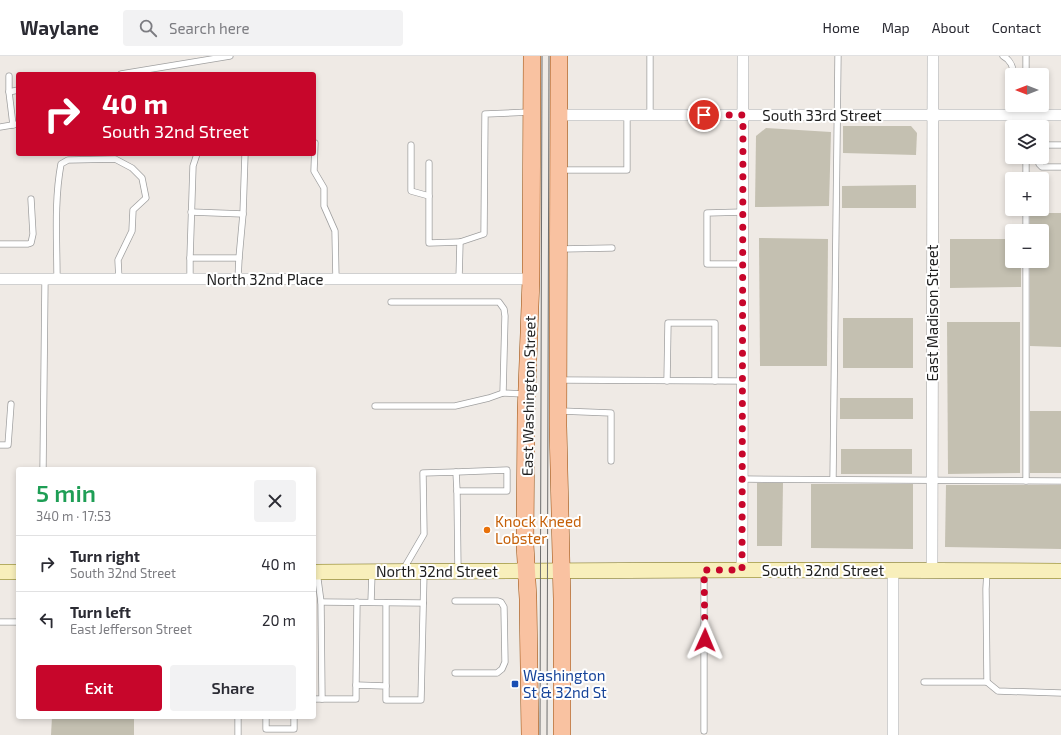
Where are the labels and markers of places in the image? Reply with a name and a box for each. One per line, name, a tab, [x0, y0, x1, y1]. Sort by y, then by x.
pin	[687, 98, 721, 132]
place label: Knock Kneed Lobster	[495, 512, 582, 547]
marker: Knock Kneed Lobster	[482, 525, 492, 535]
place label: Washington St & 32nd St	[523, 666, 607, 701]
marker: Washington St & 32nd St	[510, 679, 520, 689]

